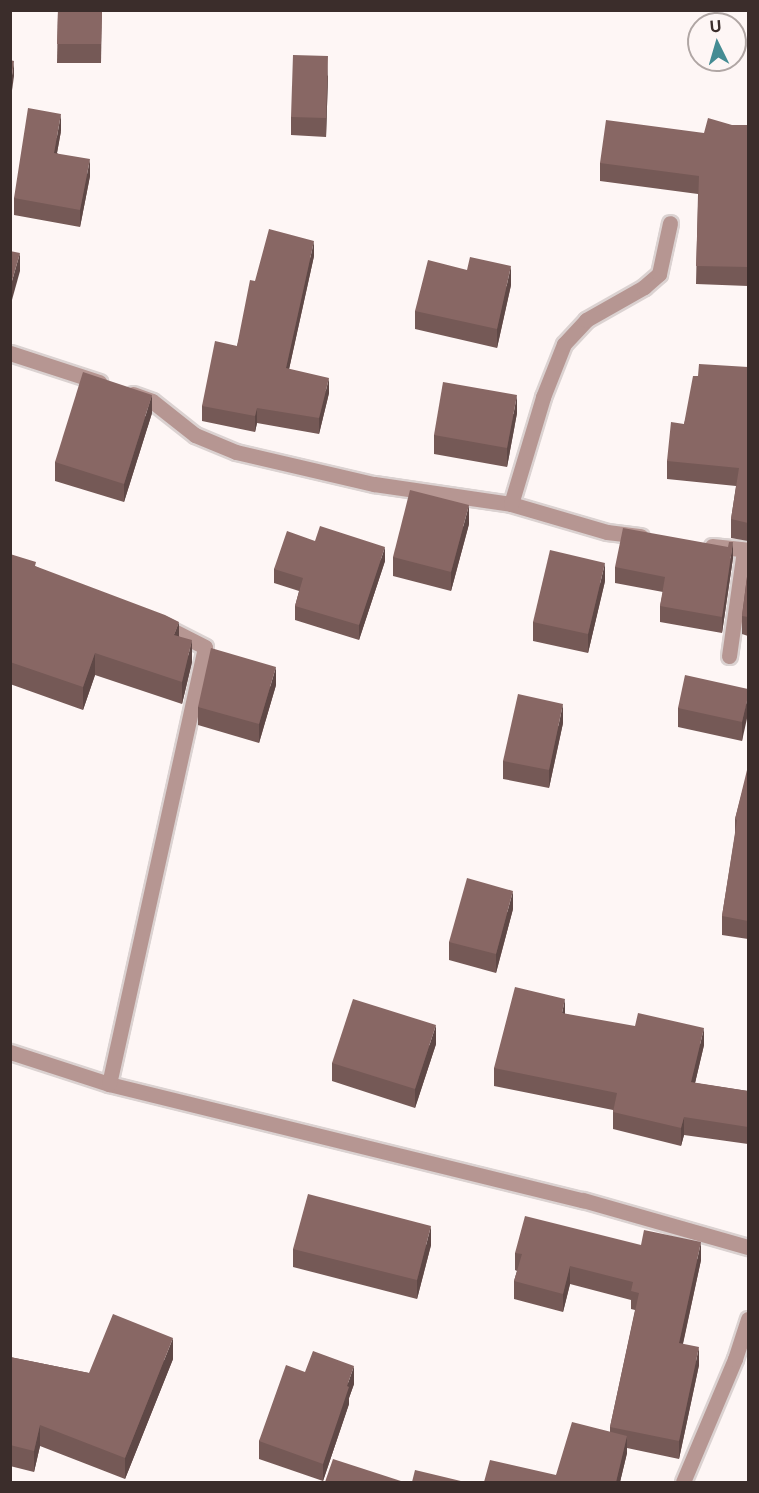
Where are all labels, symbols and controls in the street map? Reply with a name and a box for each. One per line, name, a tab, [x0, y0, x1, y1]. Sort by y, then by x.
north arrow	[687, 12, 747, 72]
text: U	[709, 16, 722, 37]

